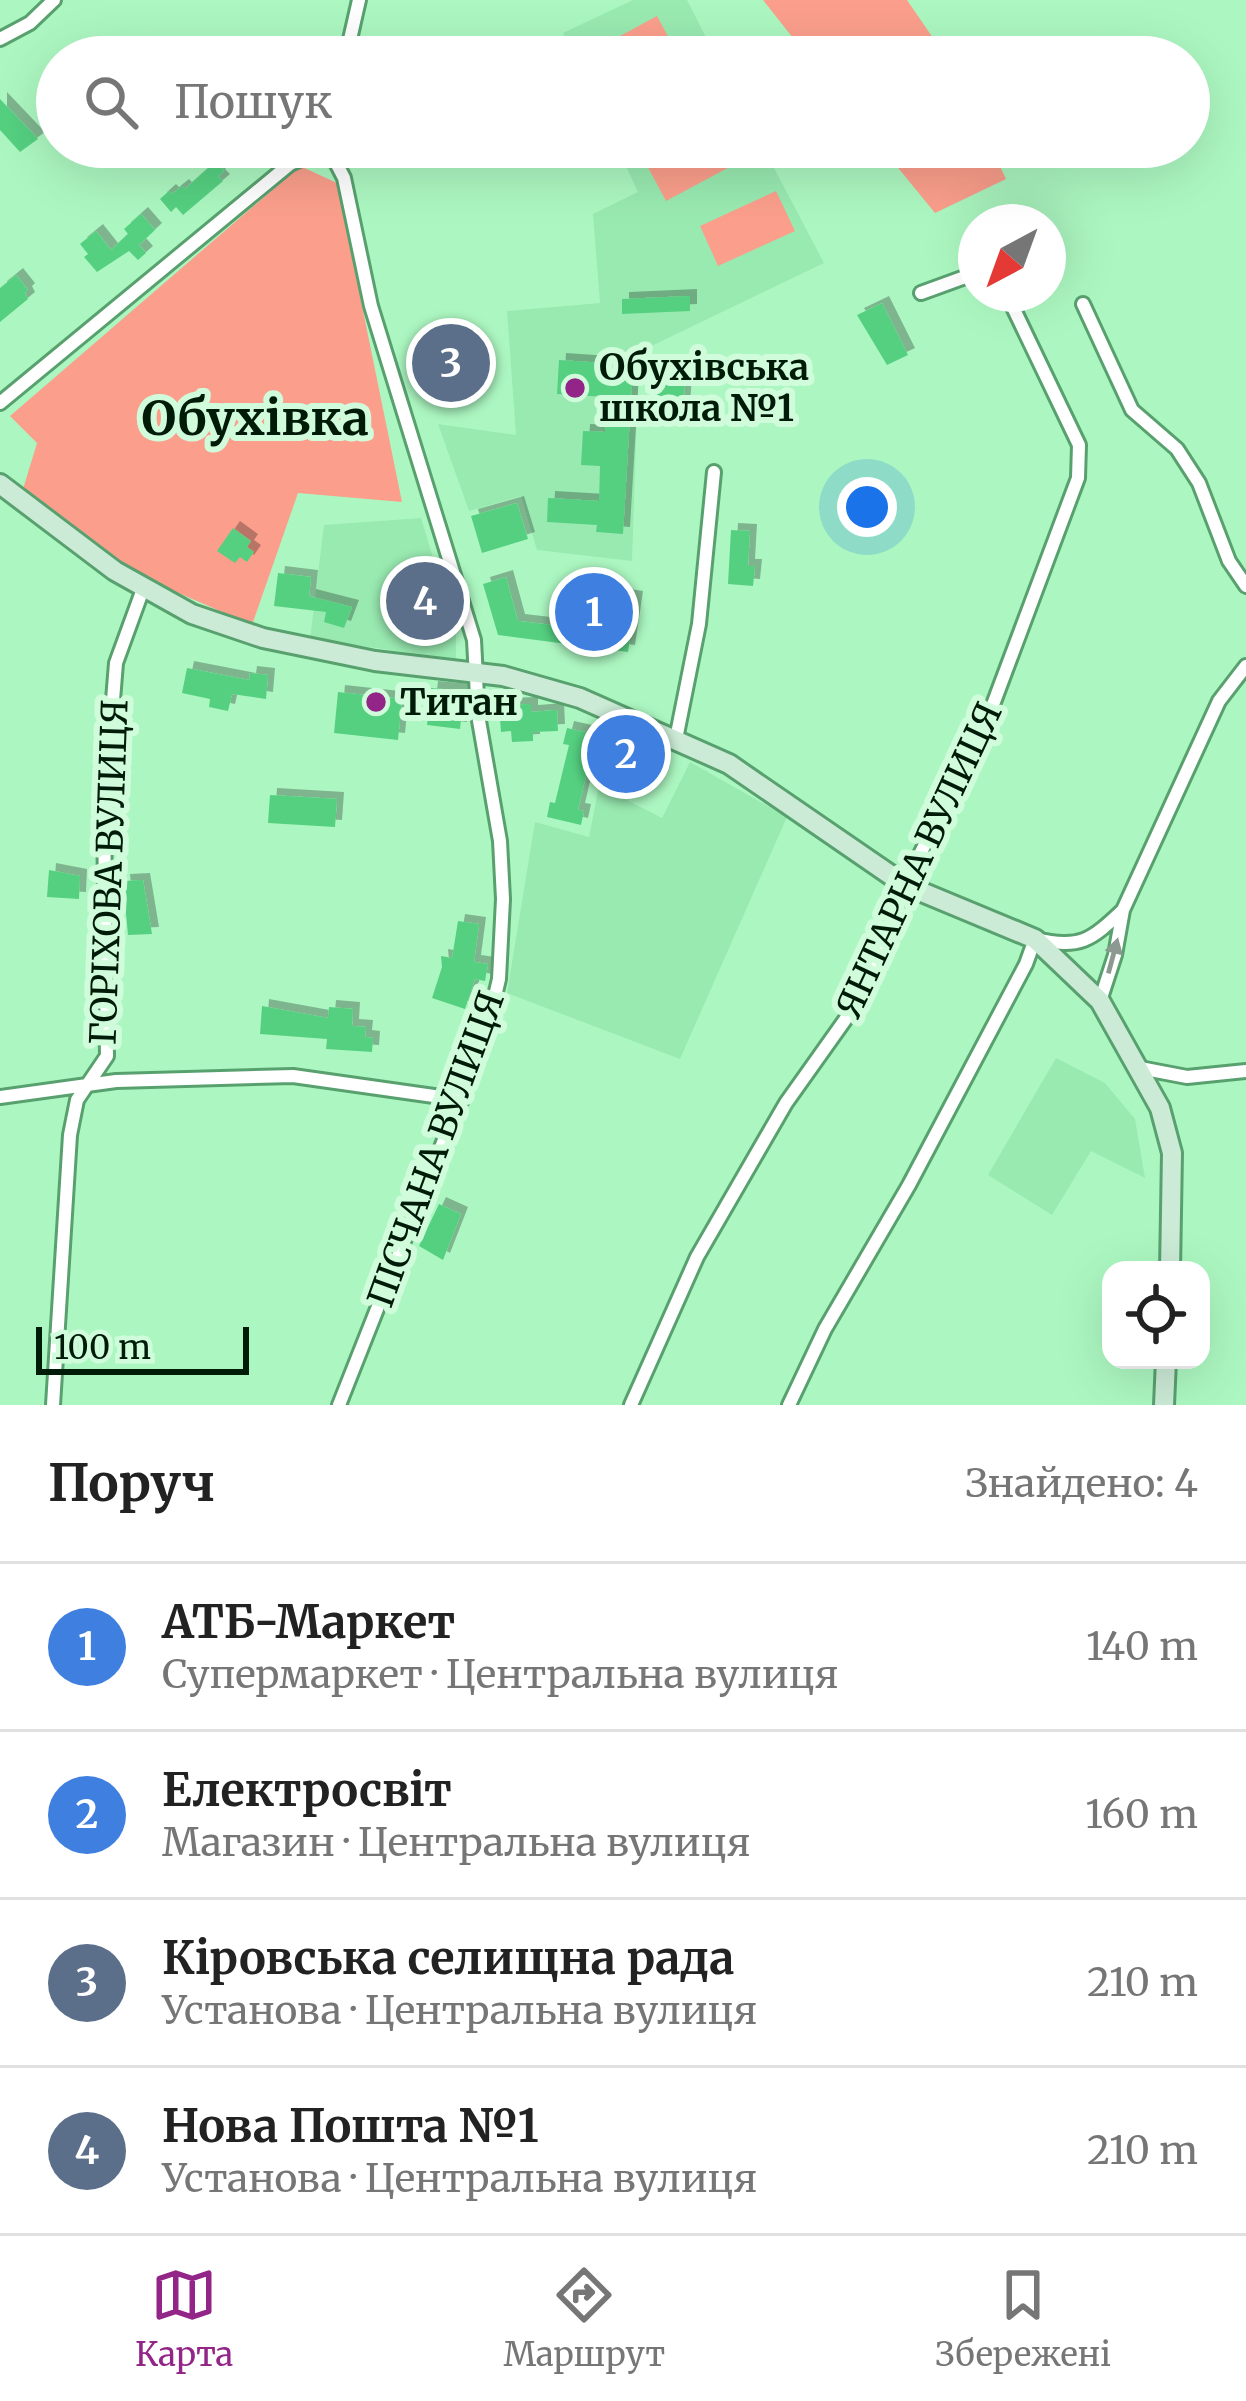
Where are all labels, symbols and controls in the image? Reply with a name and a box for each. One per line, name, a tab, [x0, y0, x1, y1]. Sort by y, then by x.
search box	[36, 36, 1210, 168]
icon: search	[78, 69, 144, 135]
text: Пошук	[174, 74, 332, 130]
north arrow	[958, 204, 1066, 312]
pin: 3	[412, 318, 490, 408]
place label: Обухівська школа №1	[599, 345, 809, 431]
marker: Обухівська школа №1	[562, 375, 588, 401]
district label: Обухівка	[141, 388, 369, 448]
your location	[837, 477, 897, 537]
pin: 4	[386, 556, 464, 646]
pin: 1	[555, 567, 633, 657]
place label: Титан	[400, 680, 518, 725]
marker: Титан	[363, 689, 389, 715]
street label: ЯНТАРНА ВУЛИЦЯ	[826, 695, 1012, 1025]
street label: ГОРІХОВА ВУЛИЦЯ	[80, 698, 138, 1046]
pin: 2	[587, 709, 665, 799]
one-way arrow	[1105, 937, 1124, 974]
street label: ПІСЧАНА ВУЛИЦЯ	[358, 985, 514, 1313]
map controls	[1102, 1261, 1210, 1369]
button: locate	[1102, 1261, 1210, 1369]
scale bar	[36, 1321, 249, 1374]
text: 100 m	[54, 1327, 151, 1368]
text: Поруч	[48, 1451, 215, 1515]
text: Знайдено: 4	[965, 1459, 1198, 1508]
text: АТБ-Маркет	[162, 1594, 455, 1650]
text: 1	[78, 1622, 96, 1671]
text: 140 m	[1086, 1622, 1198, 1671]
text: Супермаркет · Центральна вулиця	[162, 1650, 838, 1699]
text: Електросвіт	[162, 1762, 452, 1818]
text: 2	[76, 1790, 98, 1839]
text: 160 m	[1085, 1790, 1198, 1839]
text: Магазин · Центральна вулиця	[162, 1818, 750, 1867]
text: Кіровська селищна рада	[162, 1930, 734, 1986]
text: 3	[76, 1958, 98, 2007]
text: 210 m	[1087, 1958, 1198, 2007]
text: Установа · Центральна вулиця	[162, 1986, 757, 2035]
text: Нова Пошта №1	[162, 2098, 539, 2154]
text: 4	[75, 2126, 99, 2175]
text: 210 m	[1087, 2126, 1198, 2175]
text: Установа · Центральна вулиця	[162, 2154, 757, 2203]
tab: Карта	[135, 2262, 233, 2375]
tab: Маршрут	[503, 2262, 665, 2375]
tab: Збережені	[935, 2262, 1111, 2375]

